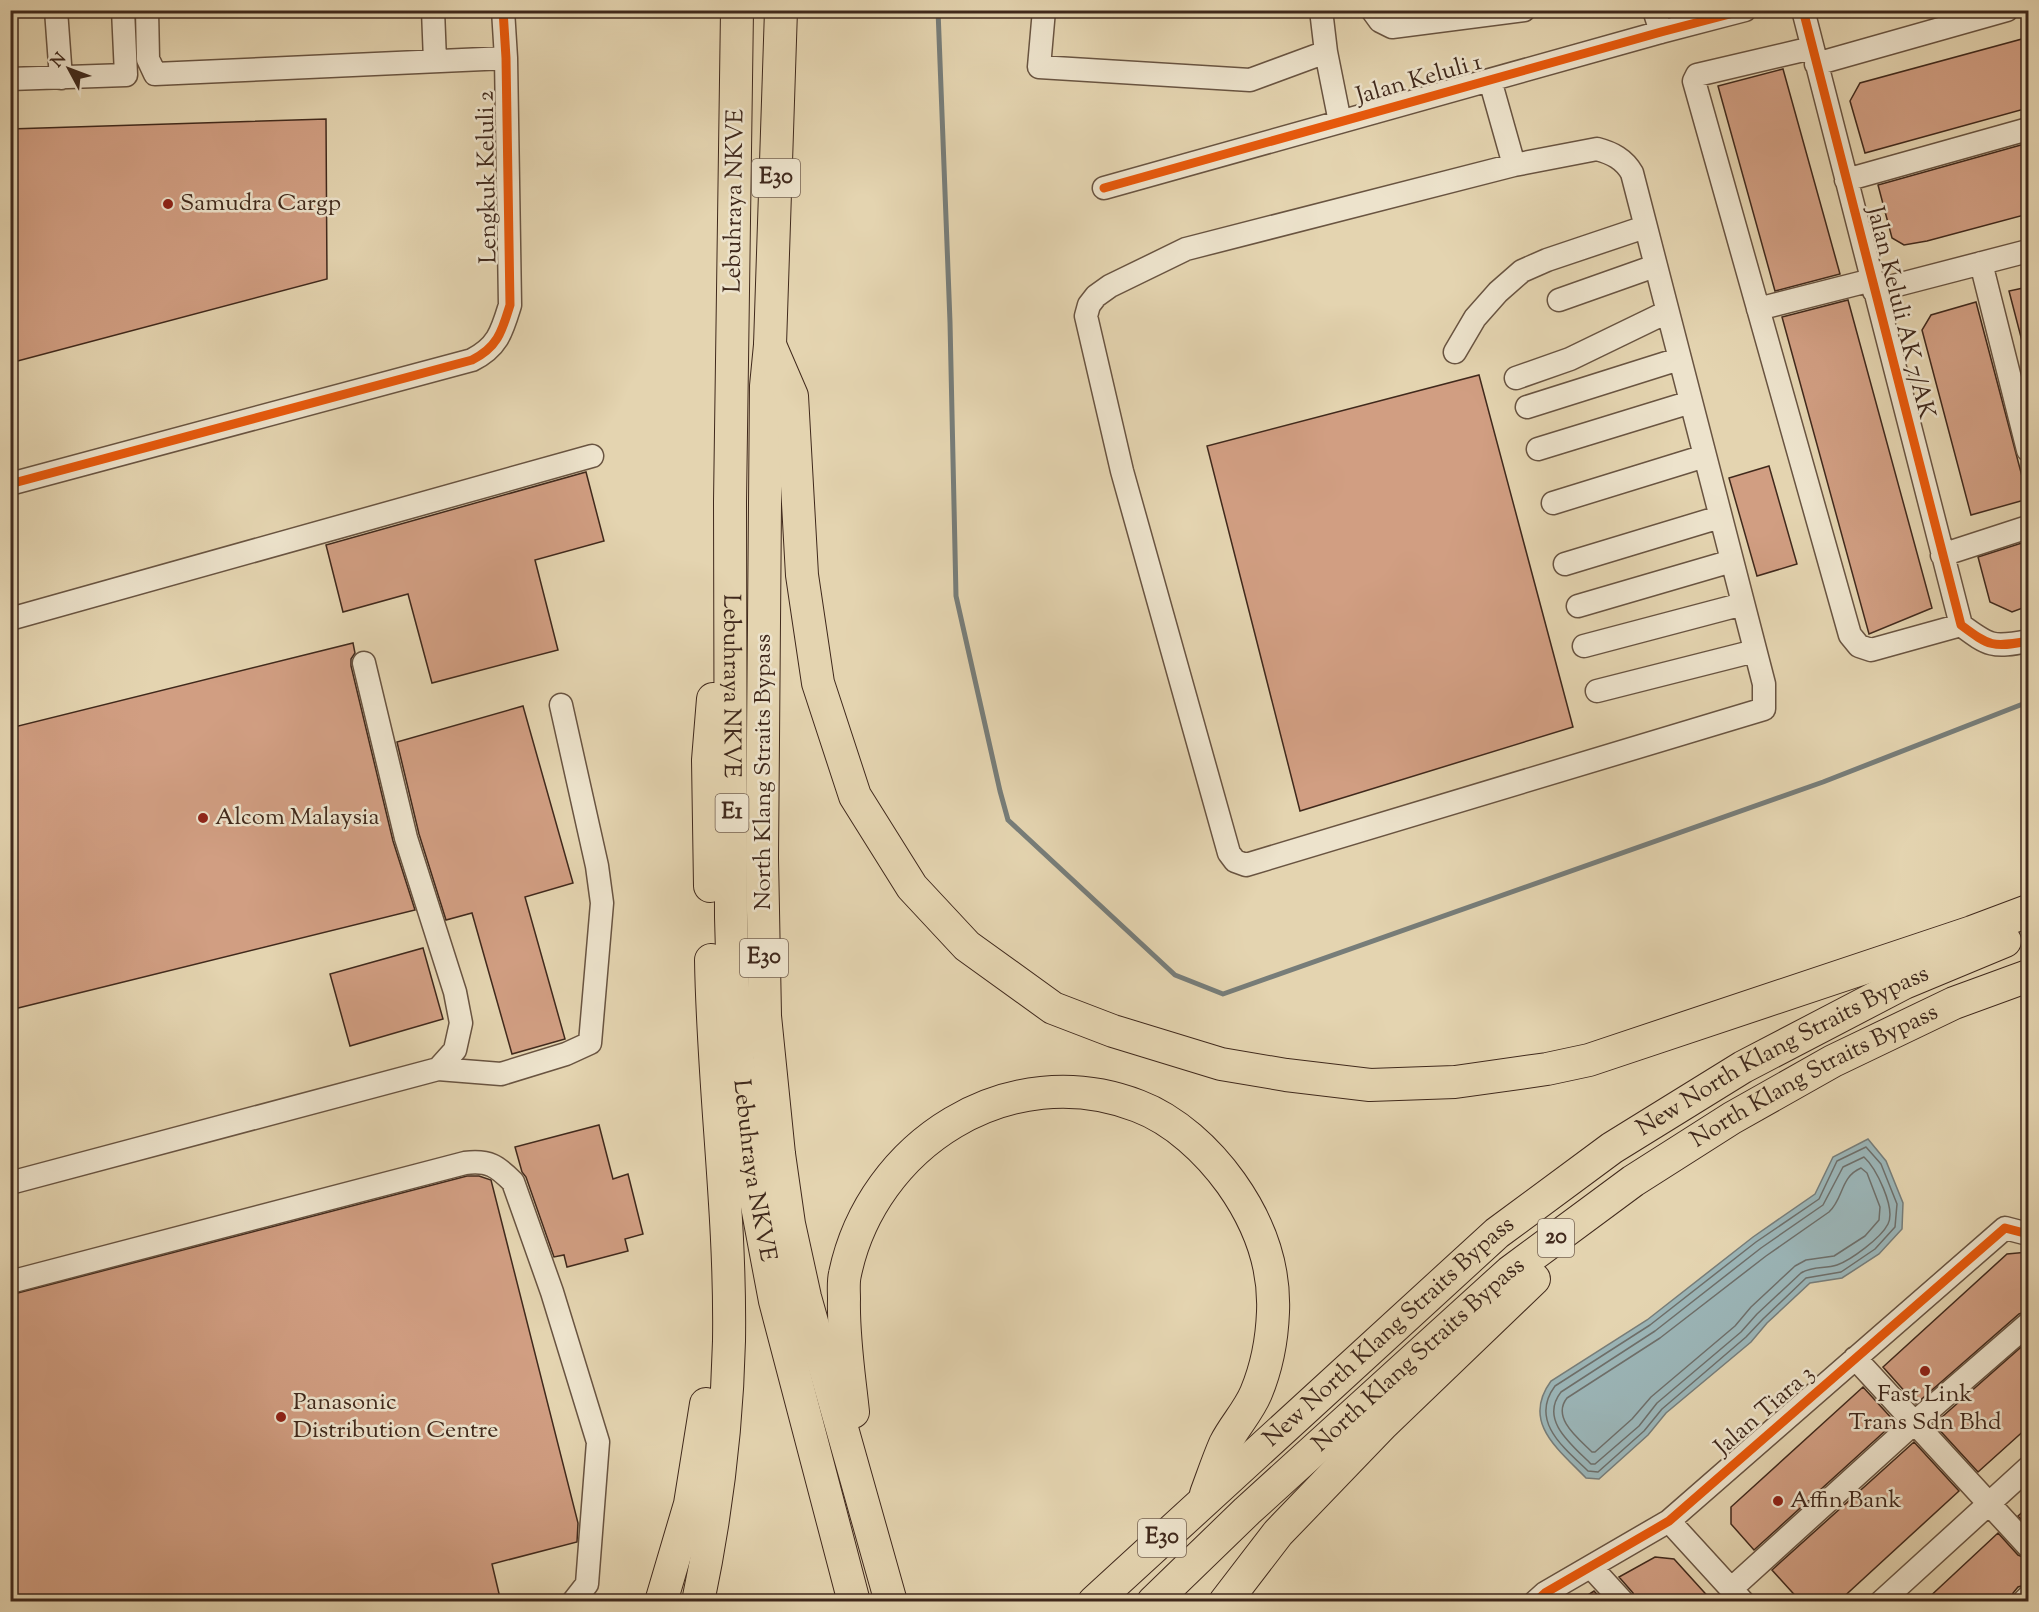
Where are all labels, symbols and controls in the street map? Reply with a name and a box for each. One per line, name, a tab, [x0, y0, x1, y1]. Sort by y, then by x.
north arrow	[39, 39, 99, 99]
street label: Jalan Keluli 1	[1350, 46, 1486, 115]
text: N	[47, 48, 73, 73]
street label: Lengkuk Keluli 2	[469, 90, 507, 264]
street label: Lebuhraya NKVE	[716, 108, 754, 293]
road number: E30	[752, 159, 800, 197]
place label: Samudra Cargp	[180, 187, 341, 221]
marker: Samudra Cargp	[161, 197, 175, 211]
street label: Jalan Keluli AK 7/AK	[1857, 201, 1943, 423]
street label: Lebuhraya NKVE	[713, 594, 748, 779]
street label: North Klang Straits Bypass	[747, 634, 781, 910]
road number: E1	[716, 794, 748, 832]
place label: Alcom Malaysia	[215, 801, 380, 835]
marker: Alcom Malaysia	[196, 811, 210, 825]
road number: E30	[740, 939, 788, 977]
street label: New North Klang Straits Bypass	[1633, 961, 1935, 1145]
street label: North Klang Straits Bypass	[1686, 1000, 1944, 1156]
street label: Lebuhraya NKVE	[723, 1078, 784, 1265]
street label: New North Klang Straits Bypass	[1257, 1212, 1521, 1454]
road number: 20	[1538, 1219, 1574, 1257]
street label: North Klang Straits Bypass	[1308, 1253, 1532, 1459]
street label: Jalan Tiara 3	[1706, 1358, 1823, 1466]
marker: Fast Link Trans Sdn Bhd	[1918, 1364, 1932, 1378]
place label: Fast Link Trans Sdn Bhd	[1848, 1378, 2002, 1440]
place label: Panasonic Distribution Centre	[293, 1386, 499, 1448]
marker: Panasonic Distribution Centre	[274, 1410, 288, 1424]
place label: Affin Bank	[1790, 1484, 1902, 1518]
marker: Affin Bank	[1771, 1494, 1785, 1508]
road number: E30	[1138, 1519, 1186, 1557]

